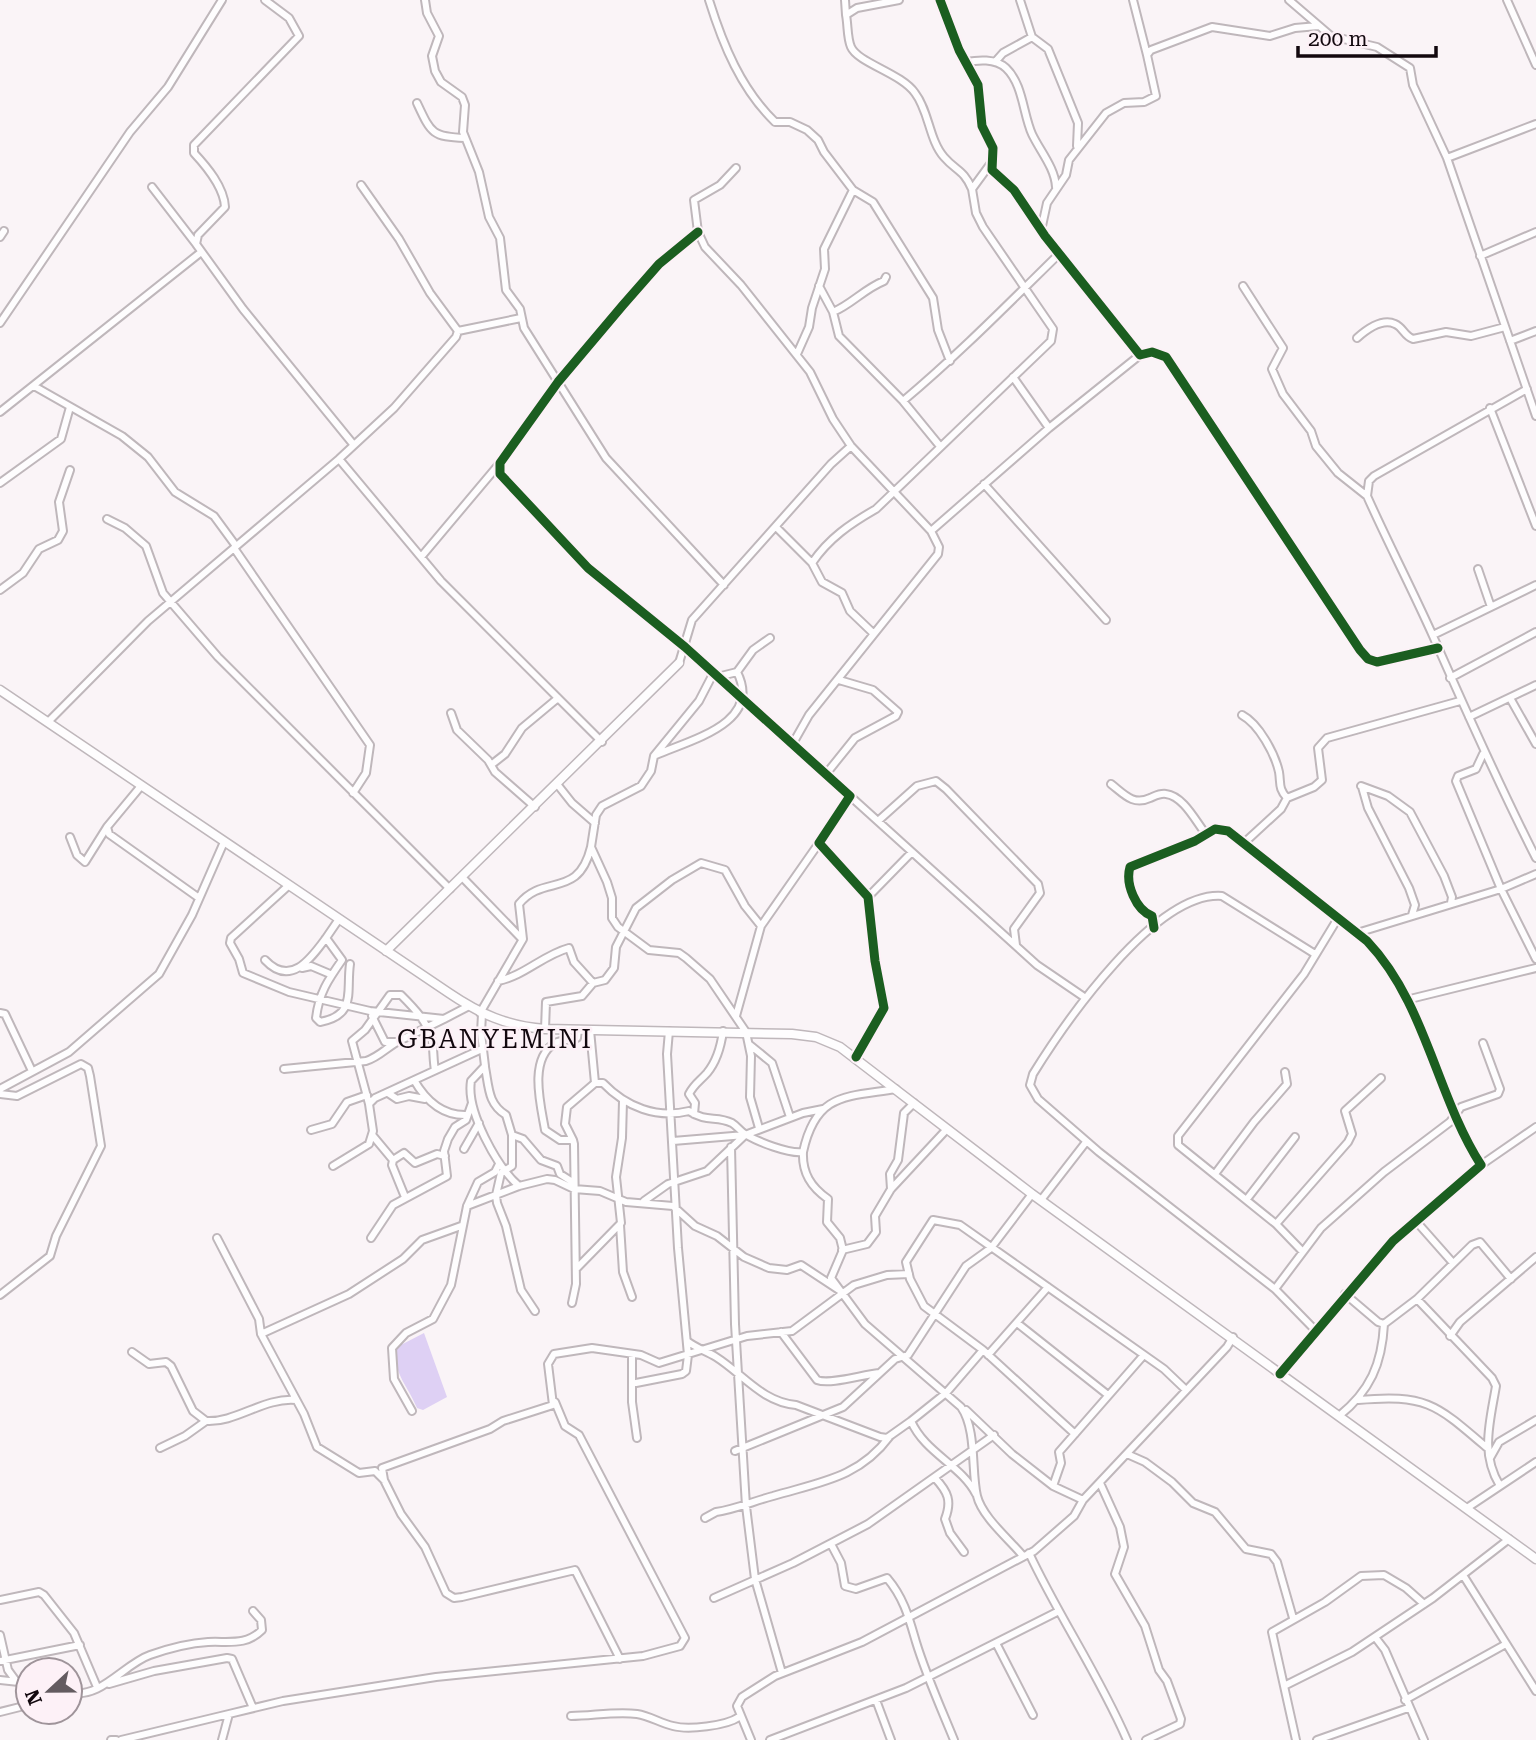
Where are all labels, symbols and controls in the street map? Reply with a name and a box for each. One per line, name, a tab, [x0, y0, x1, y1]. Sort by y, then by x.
scale bar	[1298, 14, 1436, 58]
text: 200 m	[1308, 27, 1368, 51]
district label: GBANYEMINI	[397, 1024, 593, 1054]
north arrow	[14, 1656, 84, 1726]
text: N	[20, 1686, 47, 1708]

